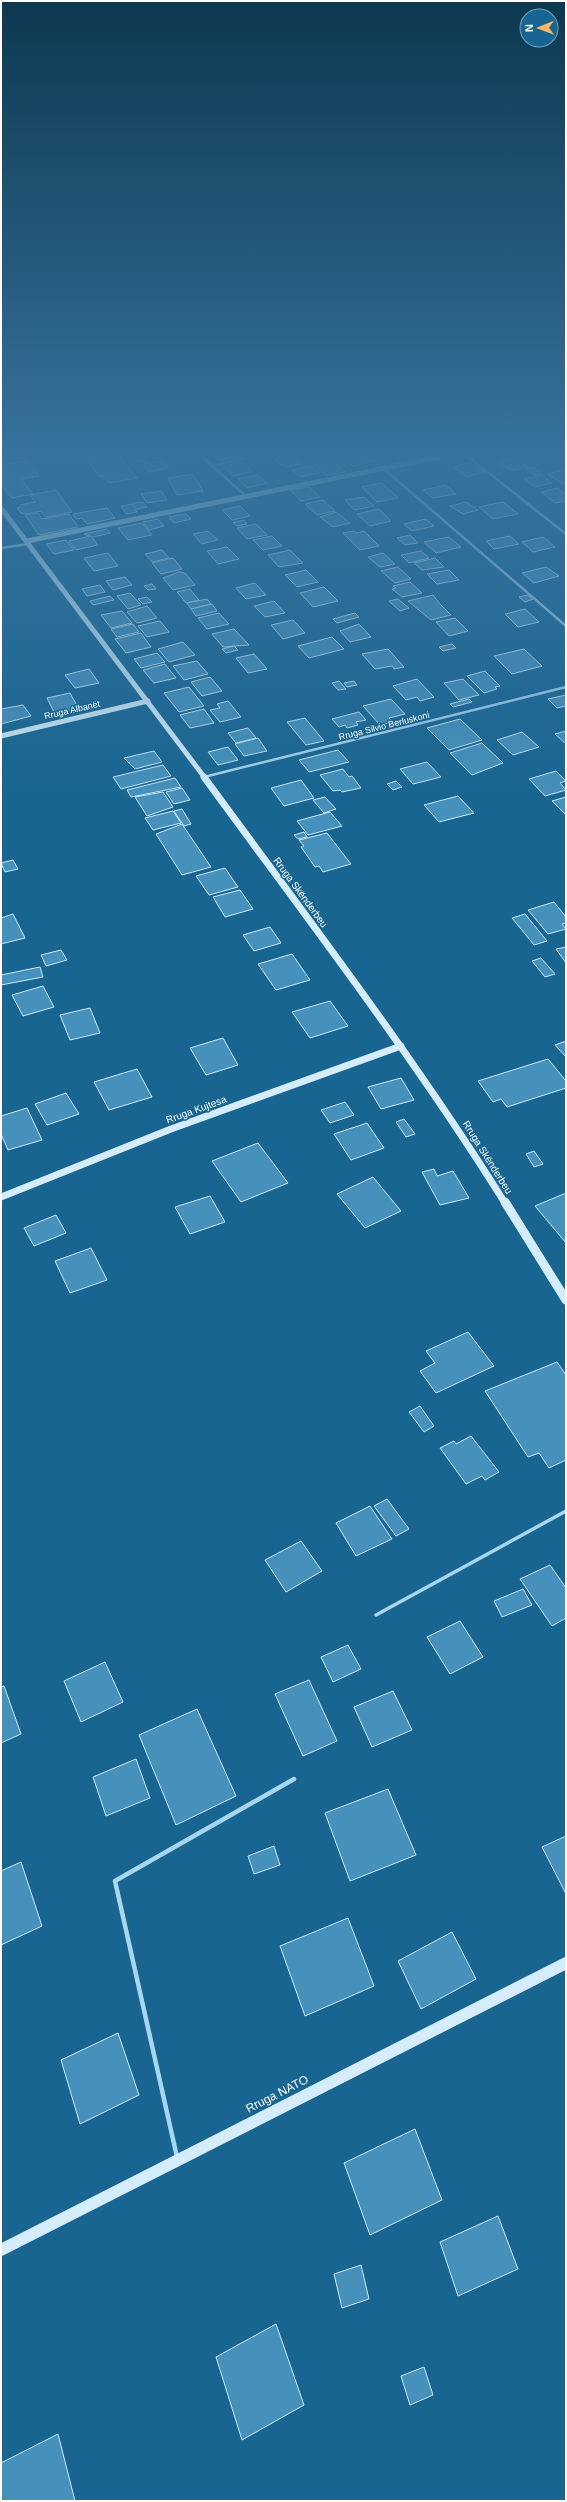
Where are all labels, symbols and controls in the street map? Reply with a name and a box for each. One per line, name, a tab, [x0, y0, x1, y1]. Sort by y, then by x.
north arrow	[519, 8, 559, 48]
text: N	[523, 24, 535, 32]
street label: Rruga Albanët	[43, 699, 101, 721]
street label: Rruga Silvio Berluskoni	[338, 710, 430, 742]
street label: Rruga Skënderbeu	[271, 855, 330, 929]
street label: Rruga Kujtesa	[165, 1093, 228, 1125]
street label: Rruga Skënderbeu	[461, 1119, 514, 1196]
street label: Rruga NATO	[243, 2072, 311, 2116]

